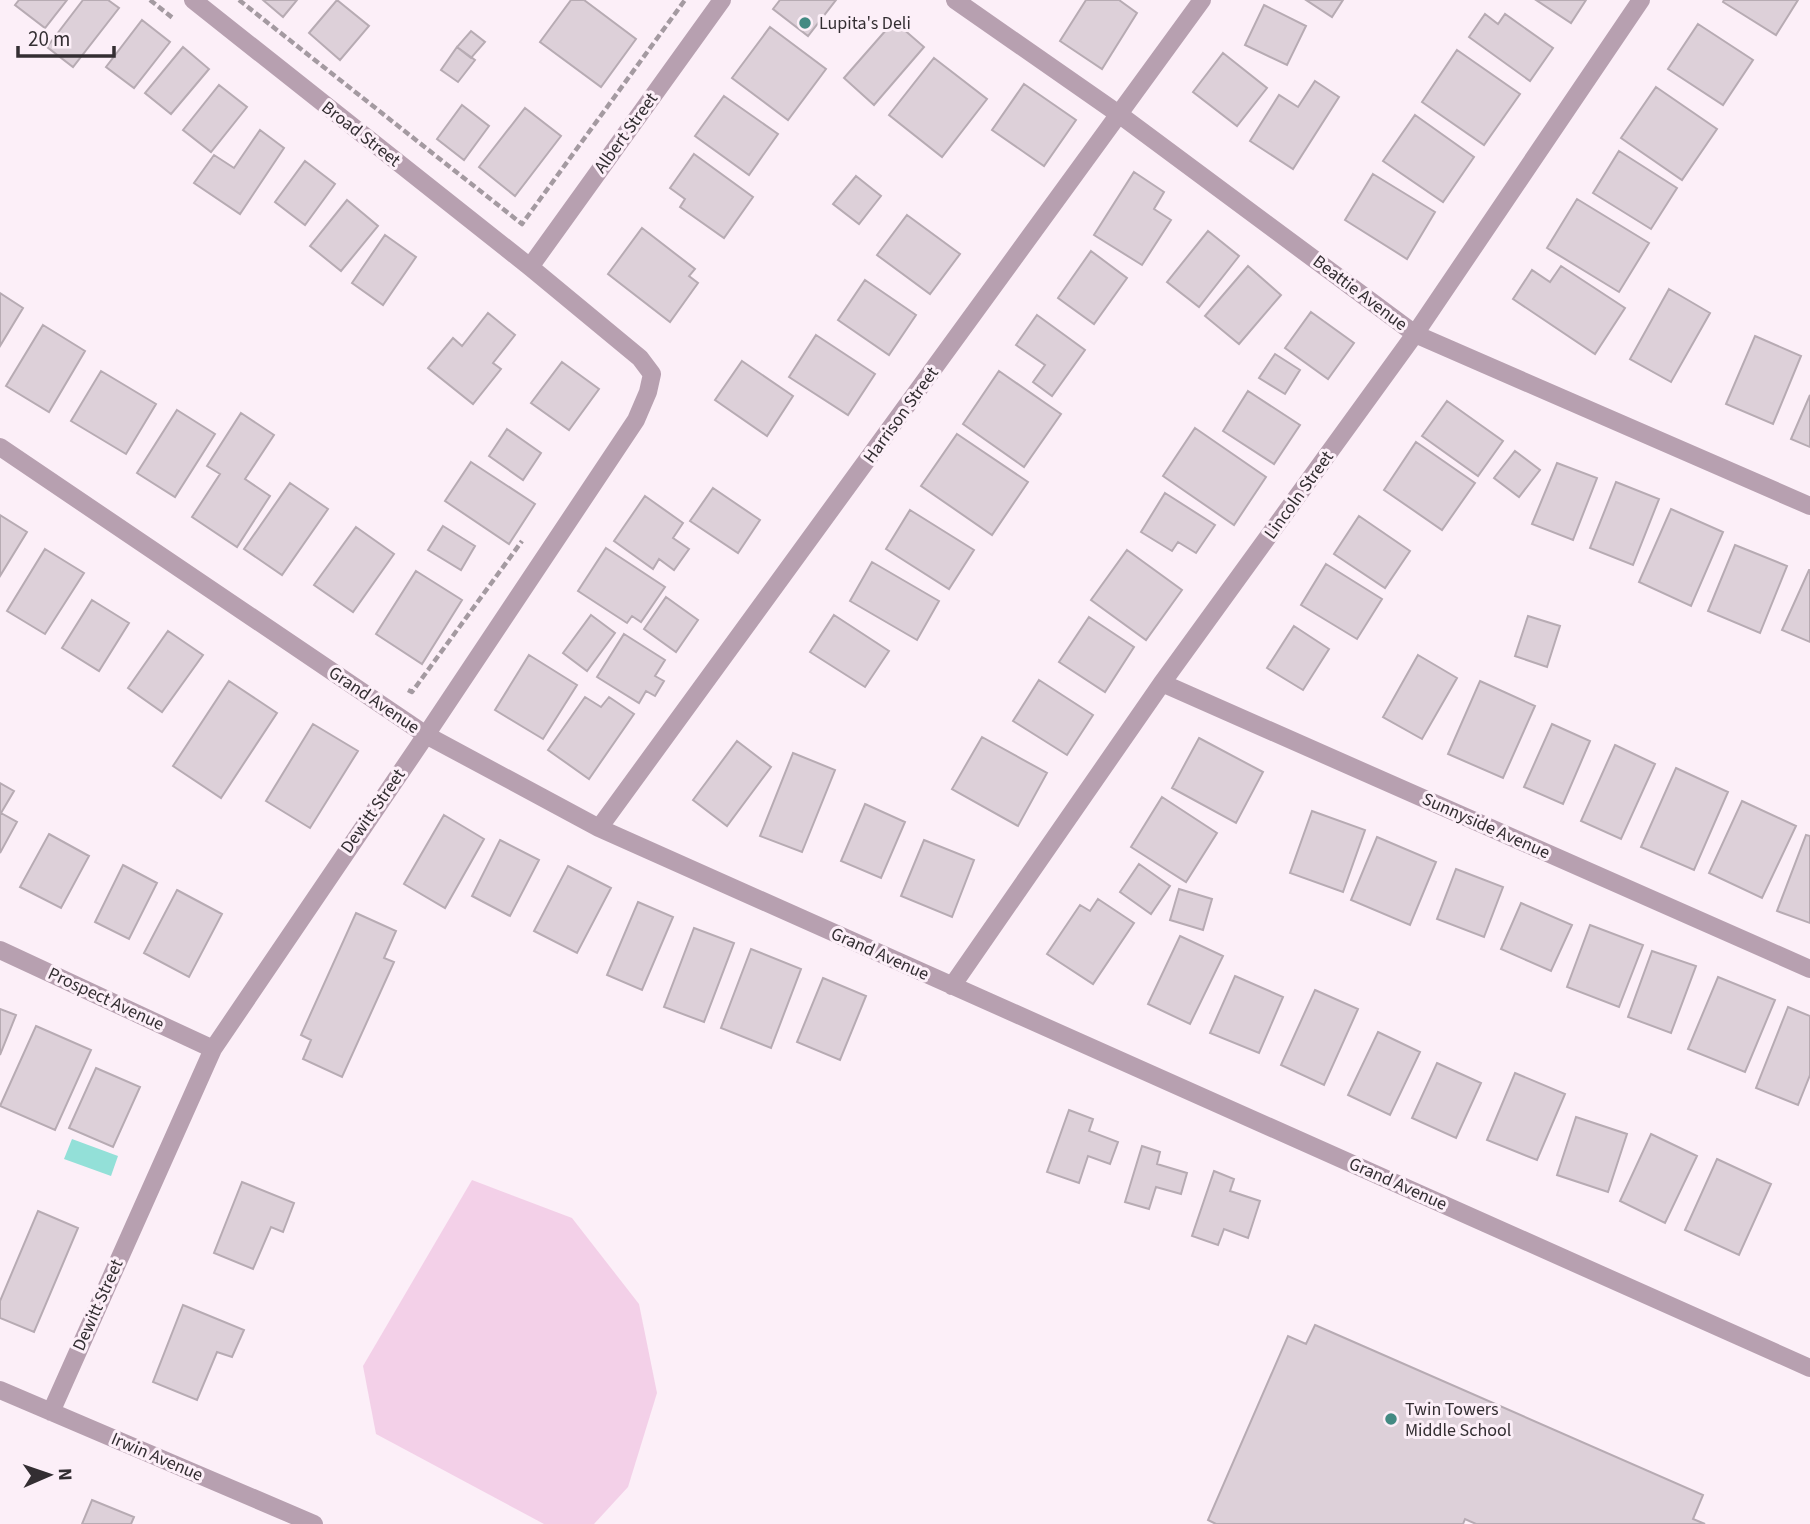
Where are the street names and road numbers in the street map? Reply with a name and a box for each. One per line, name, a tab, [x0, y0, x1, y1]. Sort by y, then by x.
street label: Albert Street	[588, 88, 664, 178]
street label: Broad Street	[316, 95, 406, 173]
street label: Beattie Avenue	[1308, 249, 1412, 337]
street label: Harrison Street	[858, 362, 944, 468]
street label: Lincoln Street	[1258, 446, 1340, 544]
street label: Grand Avenue	[324, 660, 425, 740]
street label: Dewitt Street	[335, 764, 411, 858]
street label: Sunnyside Avenue	[1418, 787, 1554, 865]
street label: Grand Avenue	[827, 921, 933, 987]
street label: Prospect Avenue	[44, 961, 168, 1037]
street label: Grand Avenue	[1345, 1151, 1451, 1217]
street label: Dewitt Street	[67, 1255, 129, 1355]
street label: Irwin Avenue	[107, 1426, 207, 1488]

